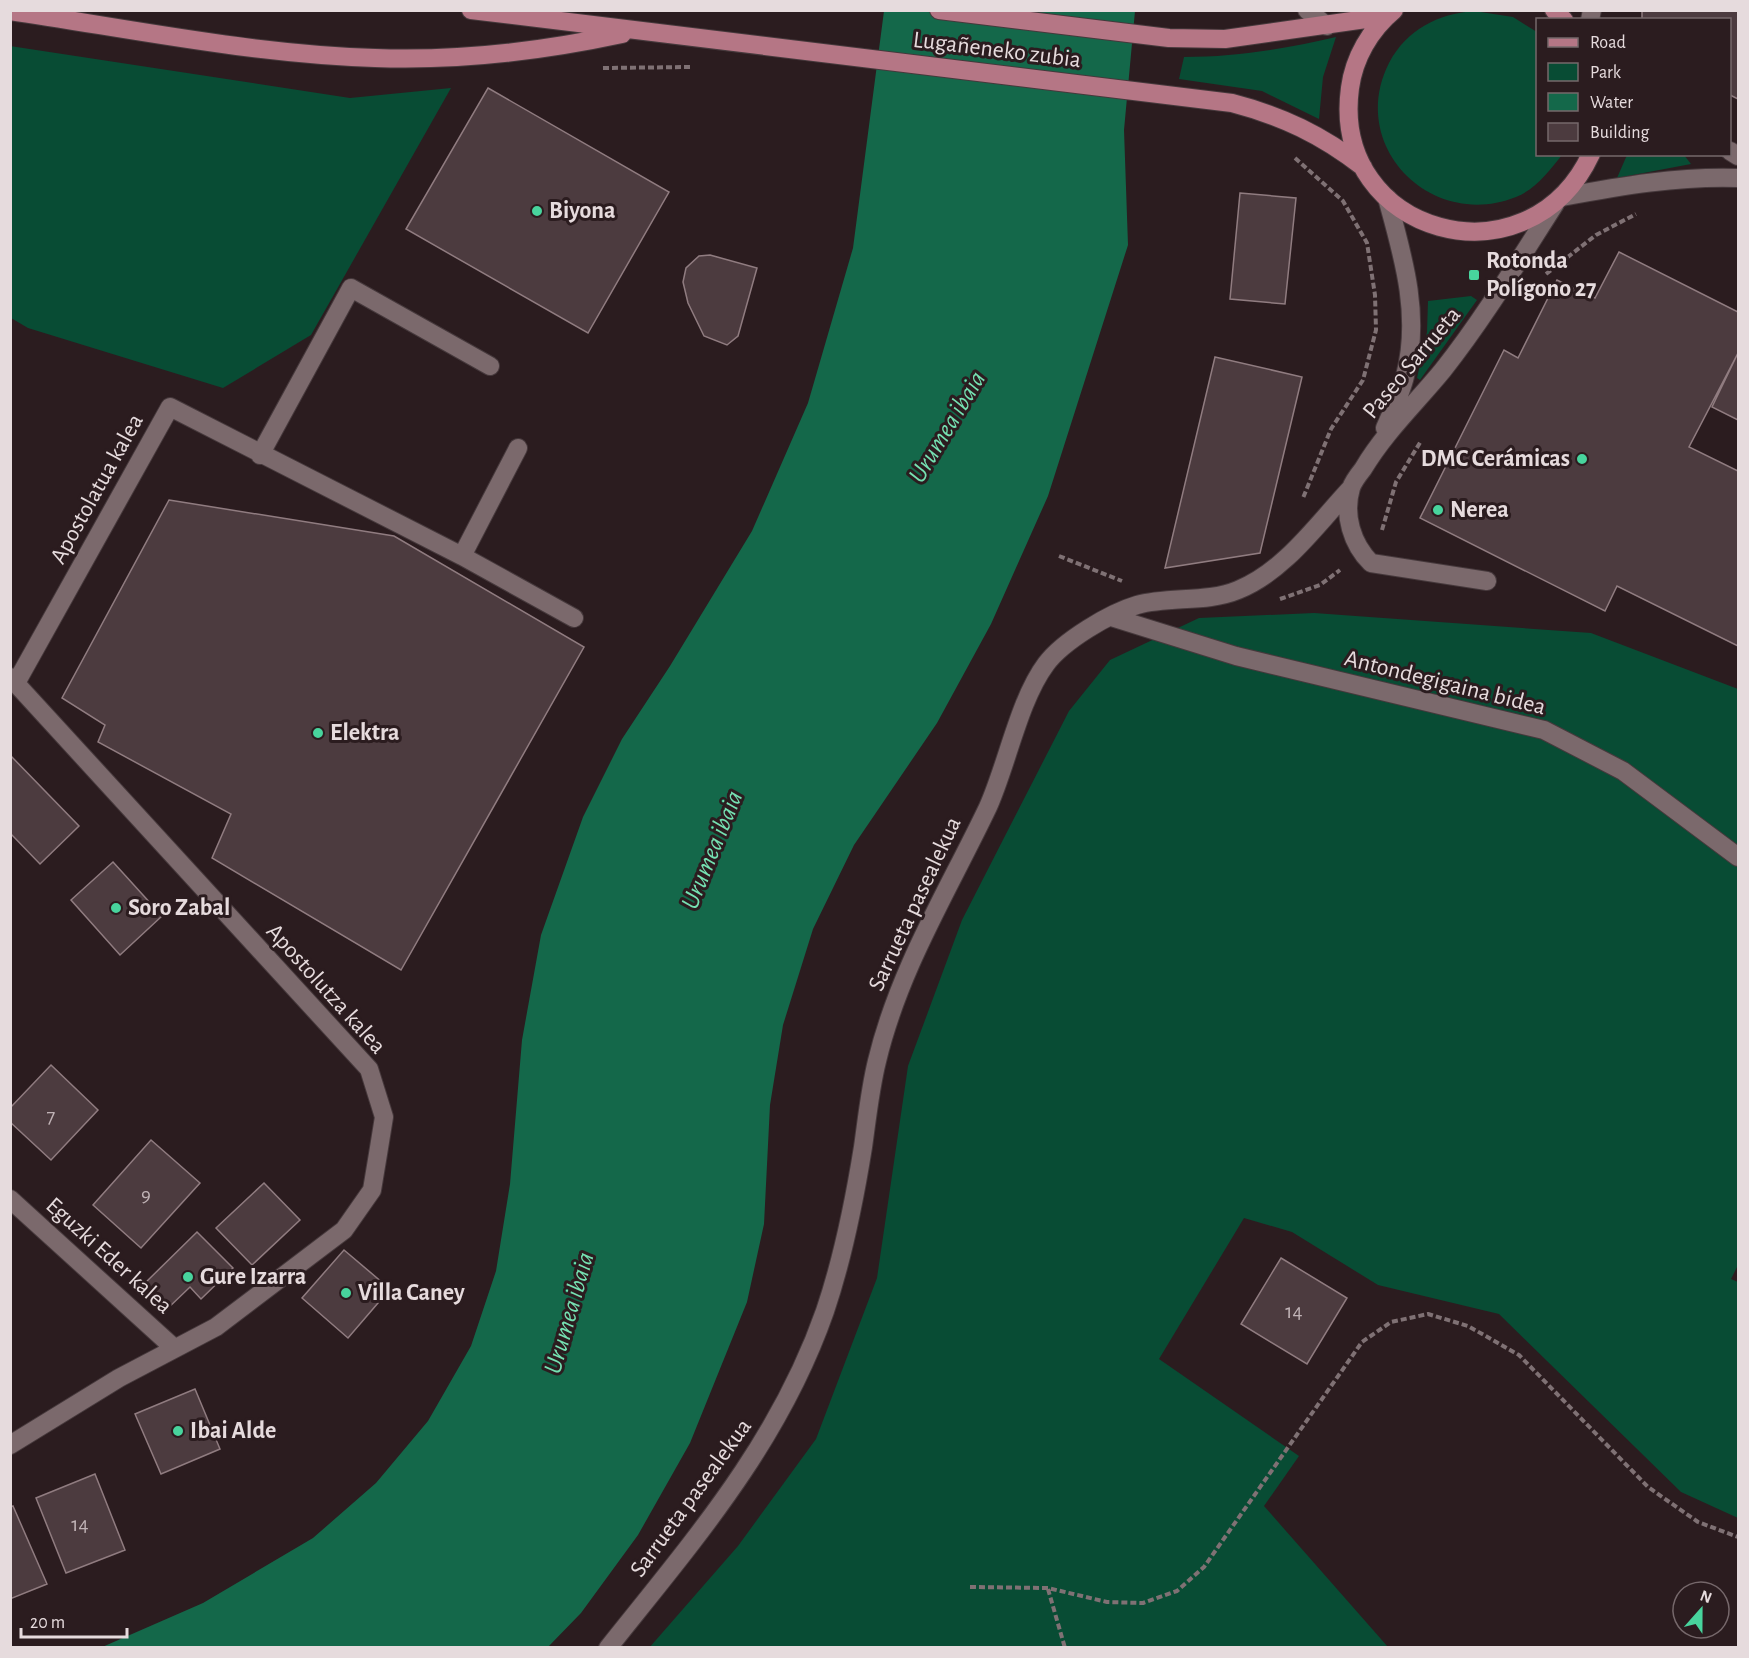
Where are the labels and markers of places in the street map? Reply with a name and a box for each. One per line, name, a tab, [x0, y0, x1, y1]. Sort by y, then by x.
place label: Biyona	[549, 199, 616, 223]
marker: Biyona	[530, 204, 544, 218]
place label: Rotonda Polígono 27	[1486, 249, 1596, 301]
marker: Rotonda Polígono 27	[1467, 268, 1481, 282]
place label: DMC Cerámicas	[1421, 447, 1570, 471]
marker: DMC Cerámicas	[1575, 452, 1589, 466]
place label: Nerea	[1450, 498, 1509, 522]
marker: Nerea	[1431, 503, 1445, 517]
place label: Elektra	[330, 721, 400, 745]
marker: Elektra	[311, 726, 325, 740]
place label: Soro Zabal	[128, 896, 230, 920]
marker: Soro Zabal	[109, 901, 123, 915]
place label: Gure Izarra	[200, 1265, 306, 1289]
marker: Gure Izarra	[181, 1270, 195, 1284]
place label: Villa Caney	[358, 1281, 465, 1305]
marker: Villa Caney	[339, 1286, 353, 1300]
place label: Ibai Alde	[190, 1419, 276, 1443]
marker: Ibai Alde	[171, 1424, 185, 1438]

